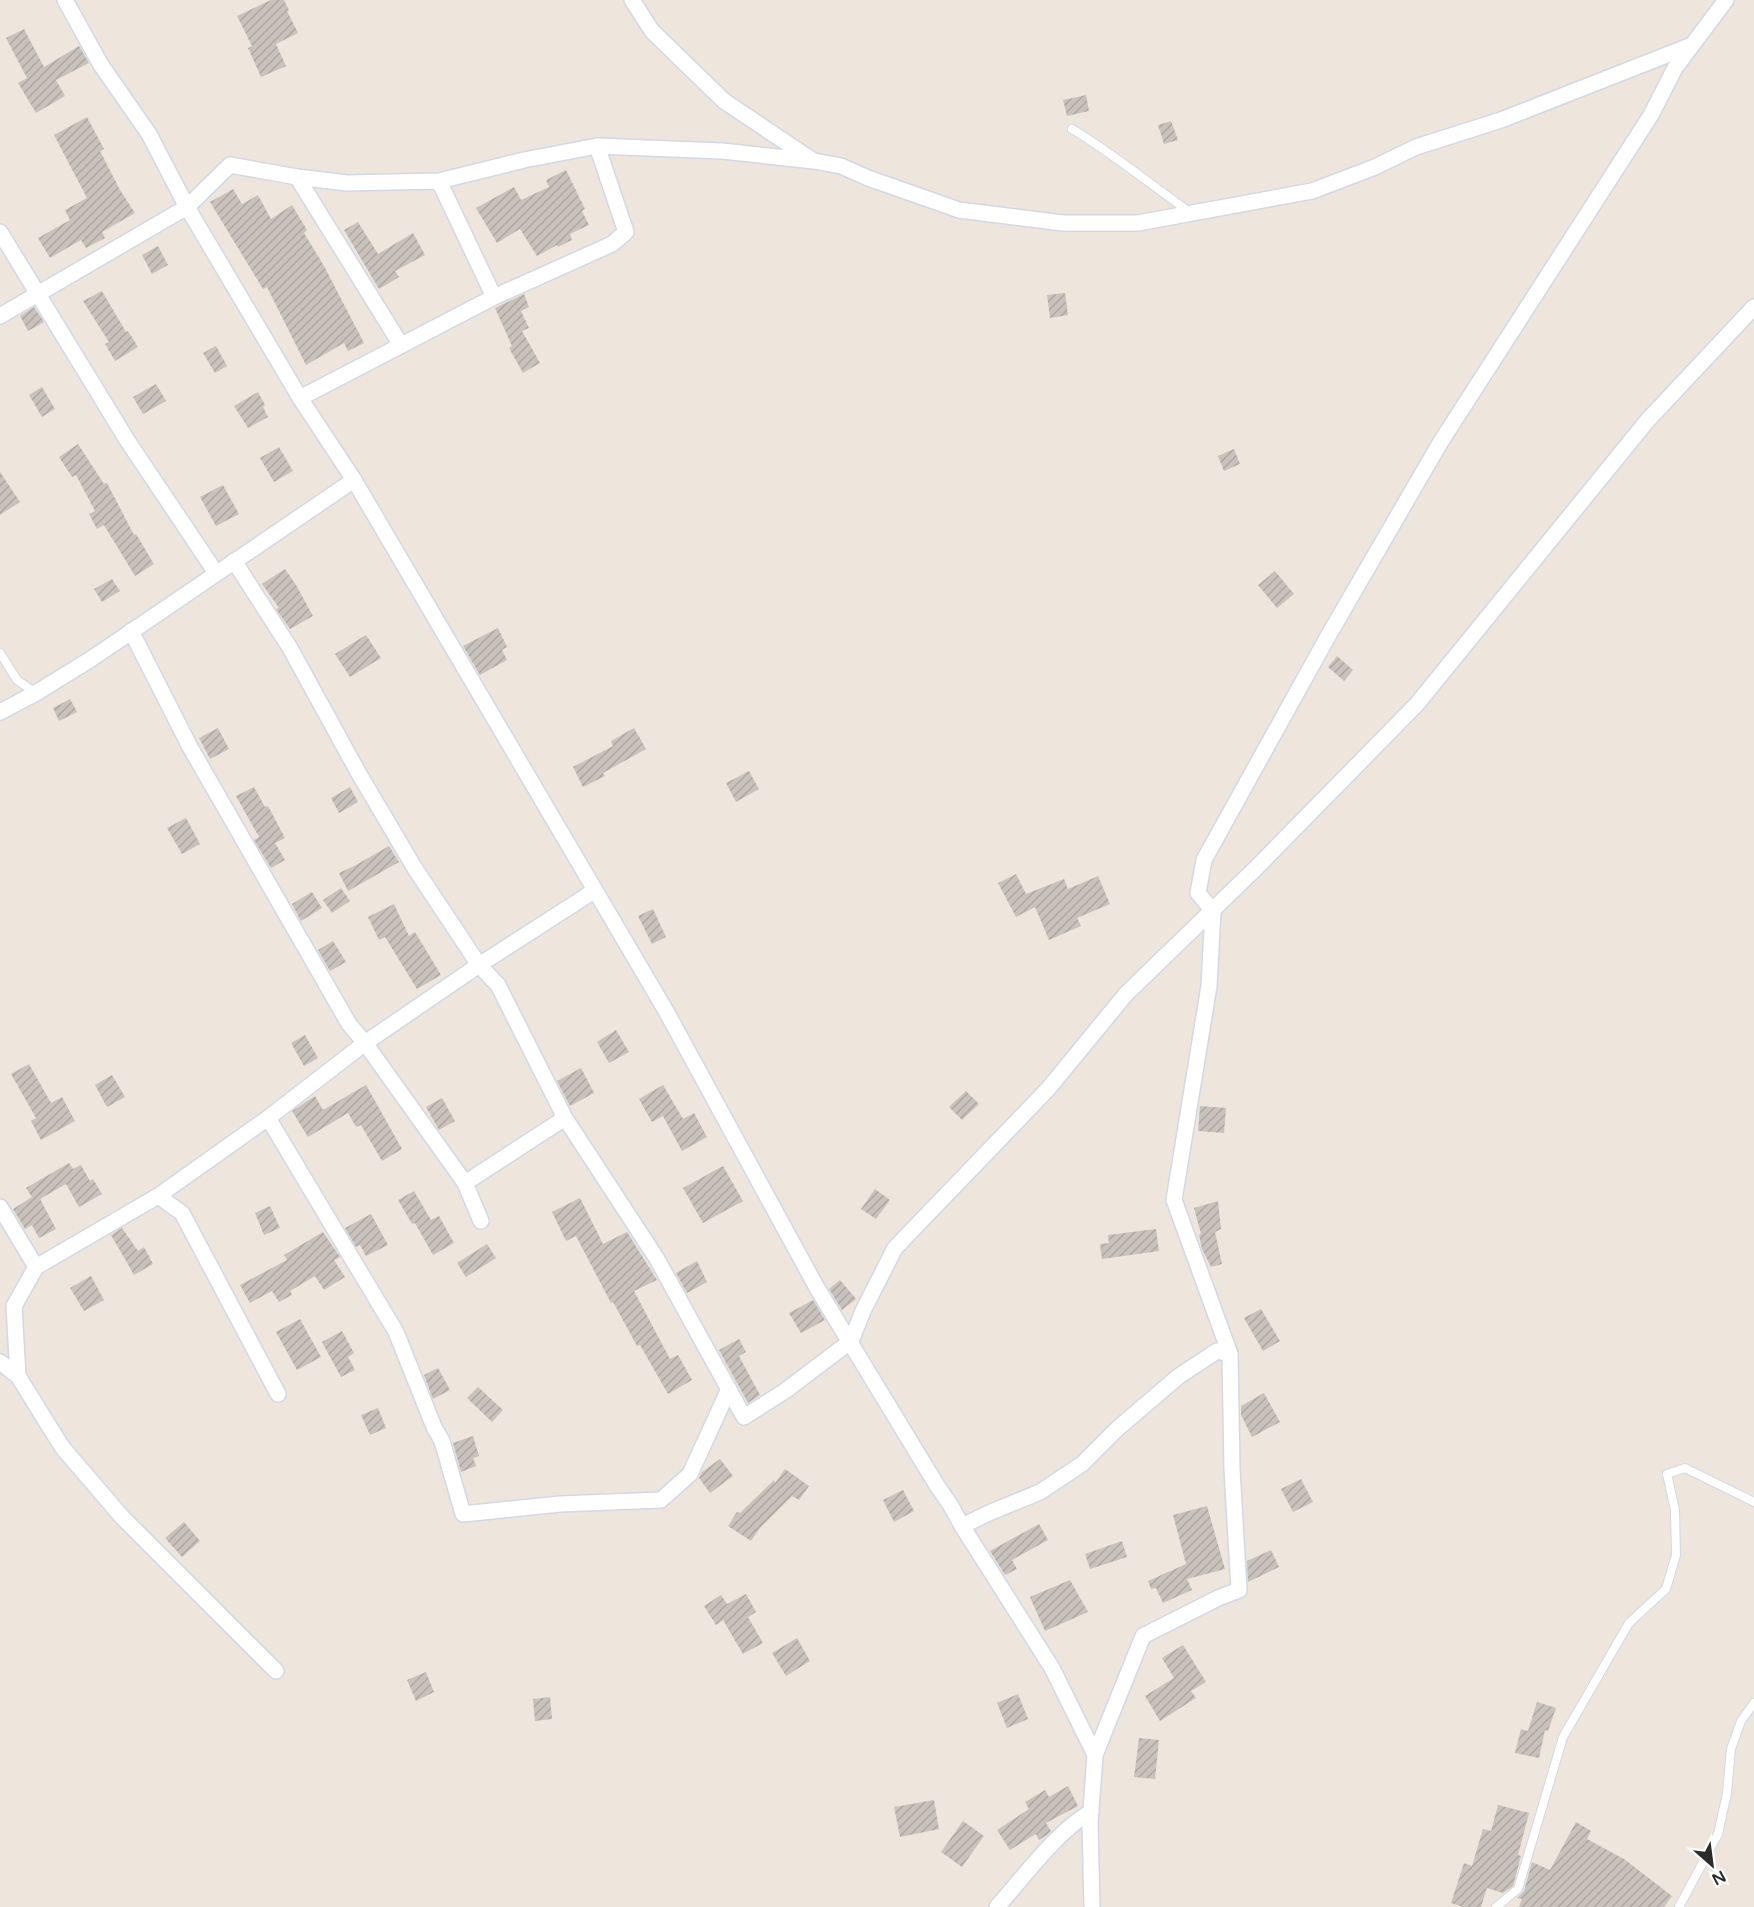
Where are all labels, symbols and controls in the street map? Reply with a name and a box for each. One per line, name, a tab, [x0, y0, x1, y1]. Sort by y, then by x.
north arrow	[1682, 1835, 1742, 1895]
text: N	[1708, 1866, 1729, 1889]

